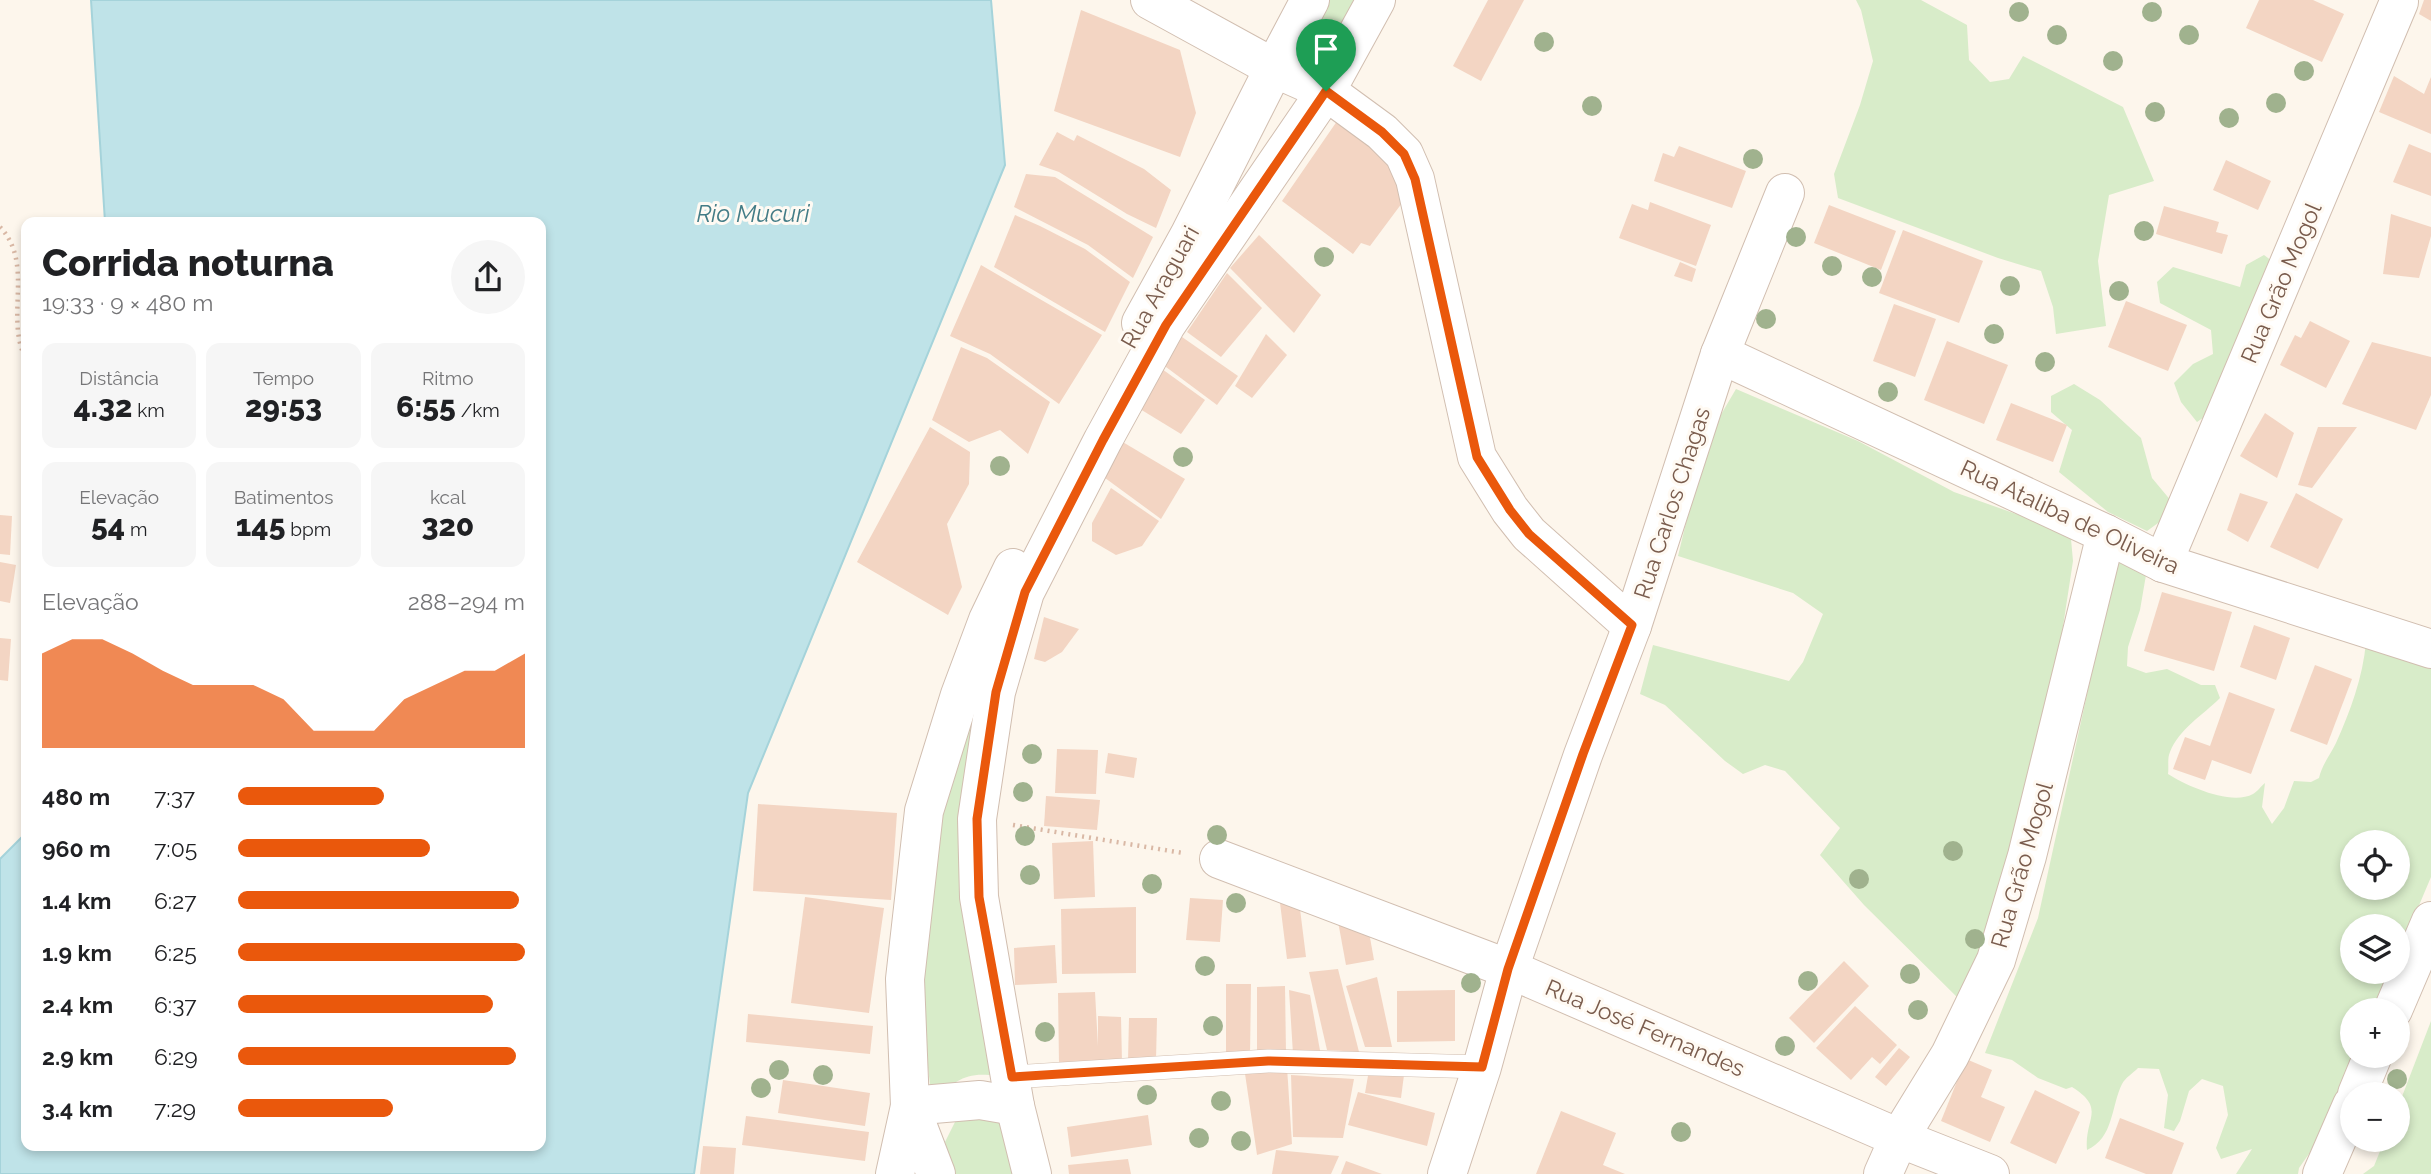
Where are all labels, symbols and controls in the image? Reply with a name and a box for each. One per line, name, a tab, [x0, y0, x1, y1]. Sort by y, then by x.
pin	[1296, 19, 1356, 91]
icon: arrive	[1307, 30, 1345, 68]
street label: Rua Grão Mogol	[2235, 198, 2327, 367]
water label: Rio Mucuri	[696, 199, 810, 228]
street label: Rua Araguari	[1115, 221, 1204, 353]
text: Corrida noturna	[42, 240, 334, 285]
button: share	[451, 240, 525, 314]
text: 19:33 · 9 × 480 m	[42, 289, 213, 316]
text: Distância	[79, 367, 159, 389]
text: Tempo	[253, 367, 314, 389]
text: Ritmo	[422, 367, 474, 389]
text: 4.32	[73, 389, 132, 424]
text: 29:53	[245, 389, 322, 424]
text: 6:55	[396, 389, 456, 424]
text: km	[132, 399, 165, 421]
text: /km	[456, 399, 500, 421]
street label: Rua Carlos Chagas	[1628, 404, 1715, 602]
street label: Rua Ataliba de Oliveira	[1956, 454, 2184, 579]
text: Elevação	[79, 486, 159, 508]
text: Batimentos	[234, 486, 333, 508]
text: kcal	[430, 486, 466, 508]
text: 54	[91, 508, 125, 543]
text: 145	[236, 508, 285, 543]
text: 320	[421, 508, 474, 543]
text: m	[125, 518, 147, 540]
text: bpm	[285, 518, 331, 540]
text: Elevação	[42, 588, 139, 615]
text: 288–294 m	[408, 588, 525, 615]
street label: Rua Grão Mogol	[1985, 778, 2058, 951]
text: 480 m	[42, 783, 110, 810]
text: 7:37	[154, 783, 195, 810]
map controls	[2340, 830, 2410, 1152]
button: locate	[2340, 830, 2410, 900]
text: 960 m	[42, 835, 111, 862]
text: 7:05	[154, 835, 197, 862]
text: 1.4 km	[42, 887, 111, 914]
text: 6:27	[154, 887, 196, 914]
button: layers	[2340, 914, 2410, 984]
text: 1.9 km	[42, 939, 112, 966]
text: 6:25	[154, 939, 197, 966]
street label: Rua José Fernandes	[1541, 973, 1749, 1082]
text: 2.4 km	[42, 991, 113, 1018]
text: 6:37	[154, 991, 197, 1018]
button: +	[2340, 998, 2410, 1068]
text: 2.9 km	[42, 1043, 113, 1070]
text: 6:29	[154, 1043, 198, 1070]
button: −	[2340, 1082, 2410, 1152]
text: 3.4 km	[42, 1095, 113, 1122]
text: 7:29	[154, 1095, 196, 1122]

